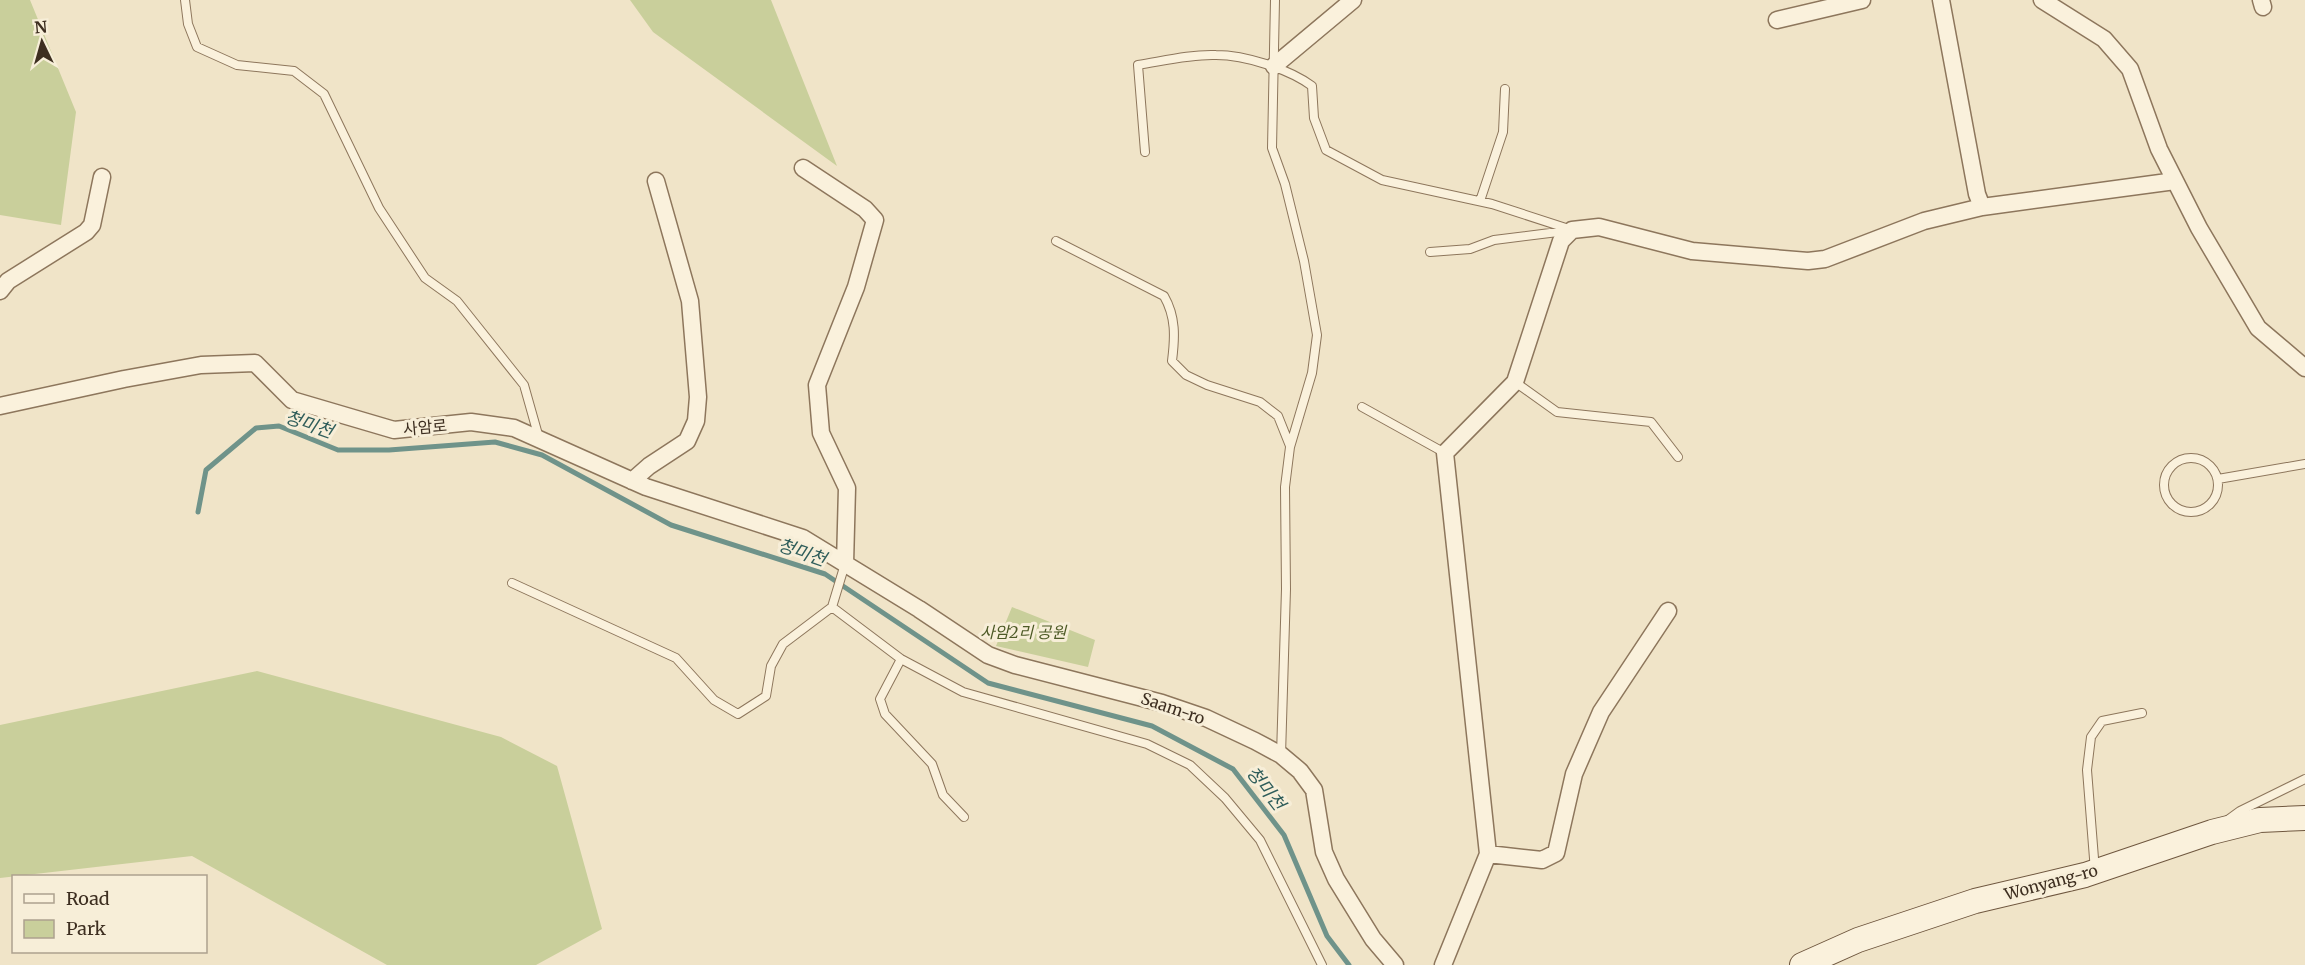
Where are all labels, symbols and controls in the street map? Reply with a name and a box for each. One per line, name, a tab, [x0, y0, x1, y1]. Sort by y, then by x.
north arrow	[12, 12, 72, 72]
text: N	[34, 17, 48, 38]
water label: 청미천	[282, 405, 339, 444]
street label: 사암로	[402, 415, 448, 439]
water label: 청미천	[775, 533, 832, 572]
park label: 사암2리 공원	[980, 622, 1067, 642]
street label: Saam-ro	[1138, 688, 1208, 728]
water label: 청미천	[1242, 761, 1292, 817]
street label: Wonyang-ro	[2001, 860, 2100, 904]
legend	[12, 875, 207, 953]
text: Road	[66, 887, 110, 910]
text: Park	[66, 917, 107, 940]

